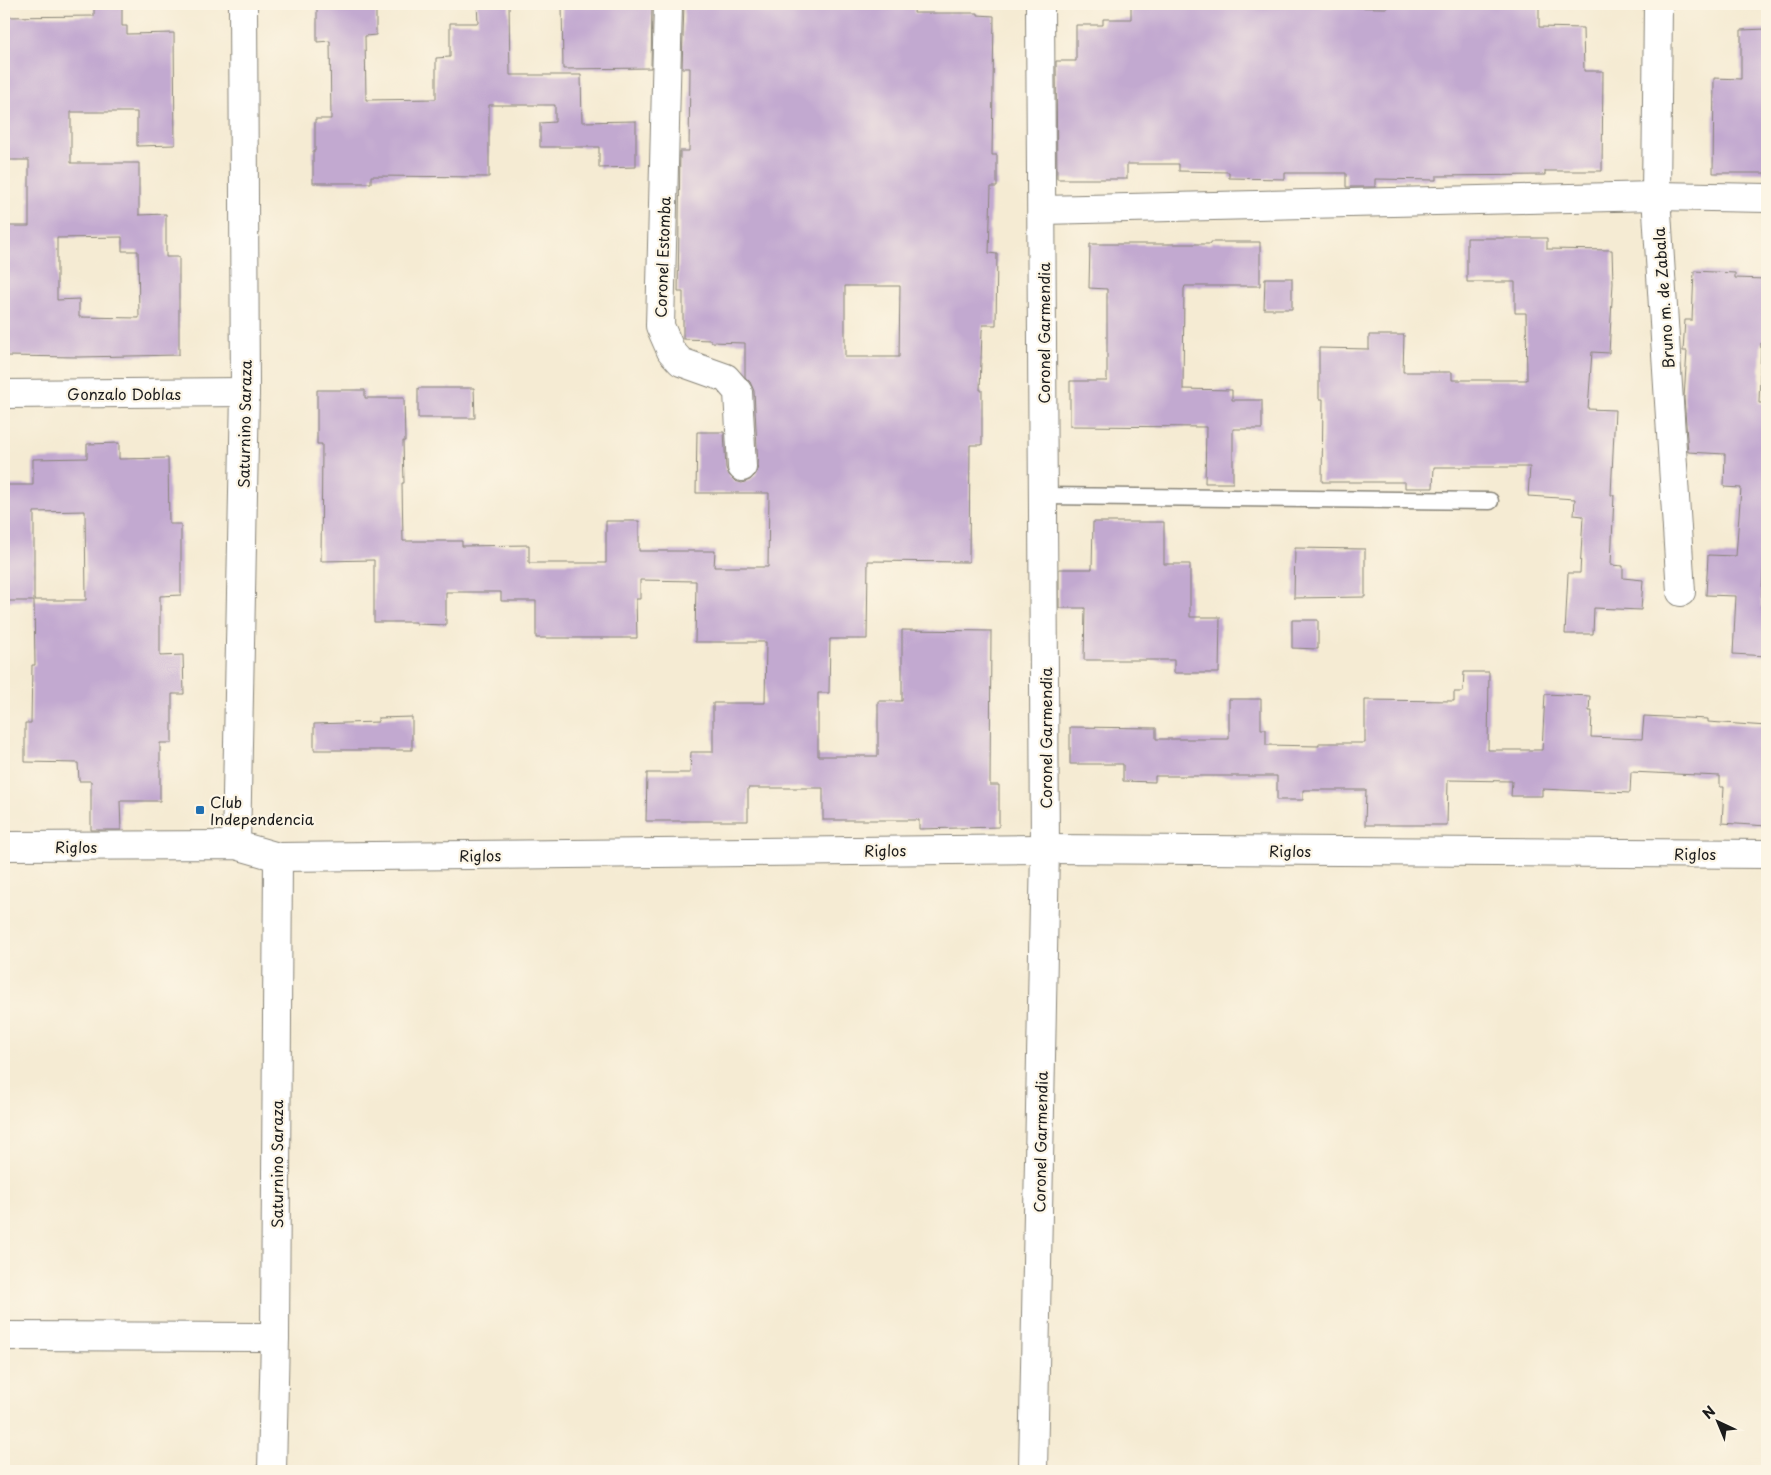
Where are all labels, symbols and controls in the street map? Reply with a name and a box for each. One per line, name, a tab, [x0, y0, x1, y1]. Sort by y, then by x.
street label: Coronel Estomba	[648, 195, 676, 318]
street label: Bruno m. de Zabala	[1647, 226, 1679, 369]
street label: Coronel Garmendia	[1032, 262, 1055, 404]
street label: Saturnino Saraza	[231, 359, 257, 488]
street label: Gonzalo Doblas	[67, 382, 181, 405]
street label: Coronel Garmendia	[1034, 667, 1057, 809]
place label: Club Independencia	[210, 790, 315, 830]
marker: Club Independencia	[194, 804, 206, 816]
street label: Riglos	[55, 835, 97, 858]
street label: Riglos	[864, 838, 907, 862]
street label: Riglos	[1269, 839, 1311, 862]
street label: Riglos	[1674, 842, 1716, 865]
street label: Riglos	[459, 843, 502, 867]
street label: Coronel Garmendia	[1027, 1071, 1053, 1213]
street label: Saturnino Saraza	[265, 1099, 288, 1228]
north arrow	[1694, 1398, 1744, 1448]
text: N	[1697, 1401, 1720, 1424]

